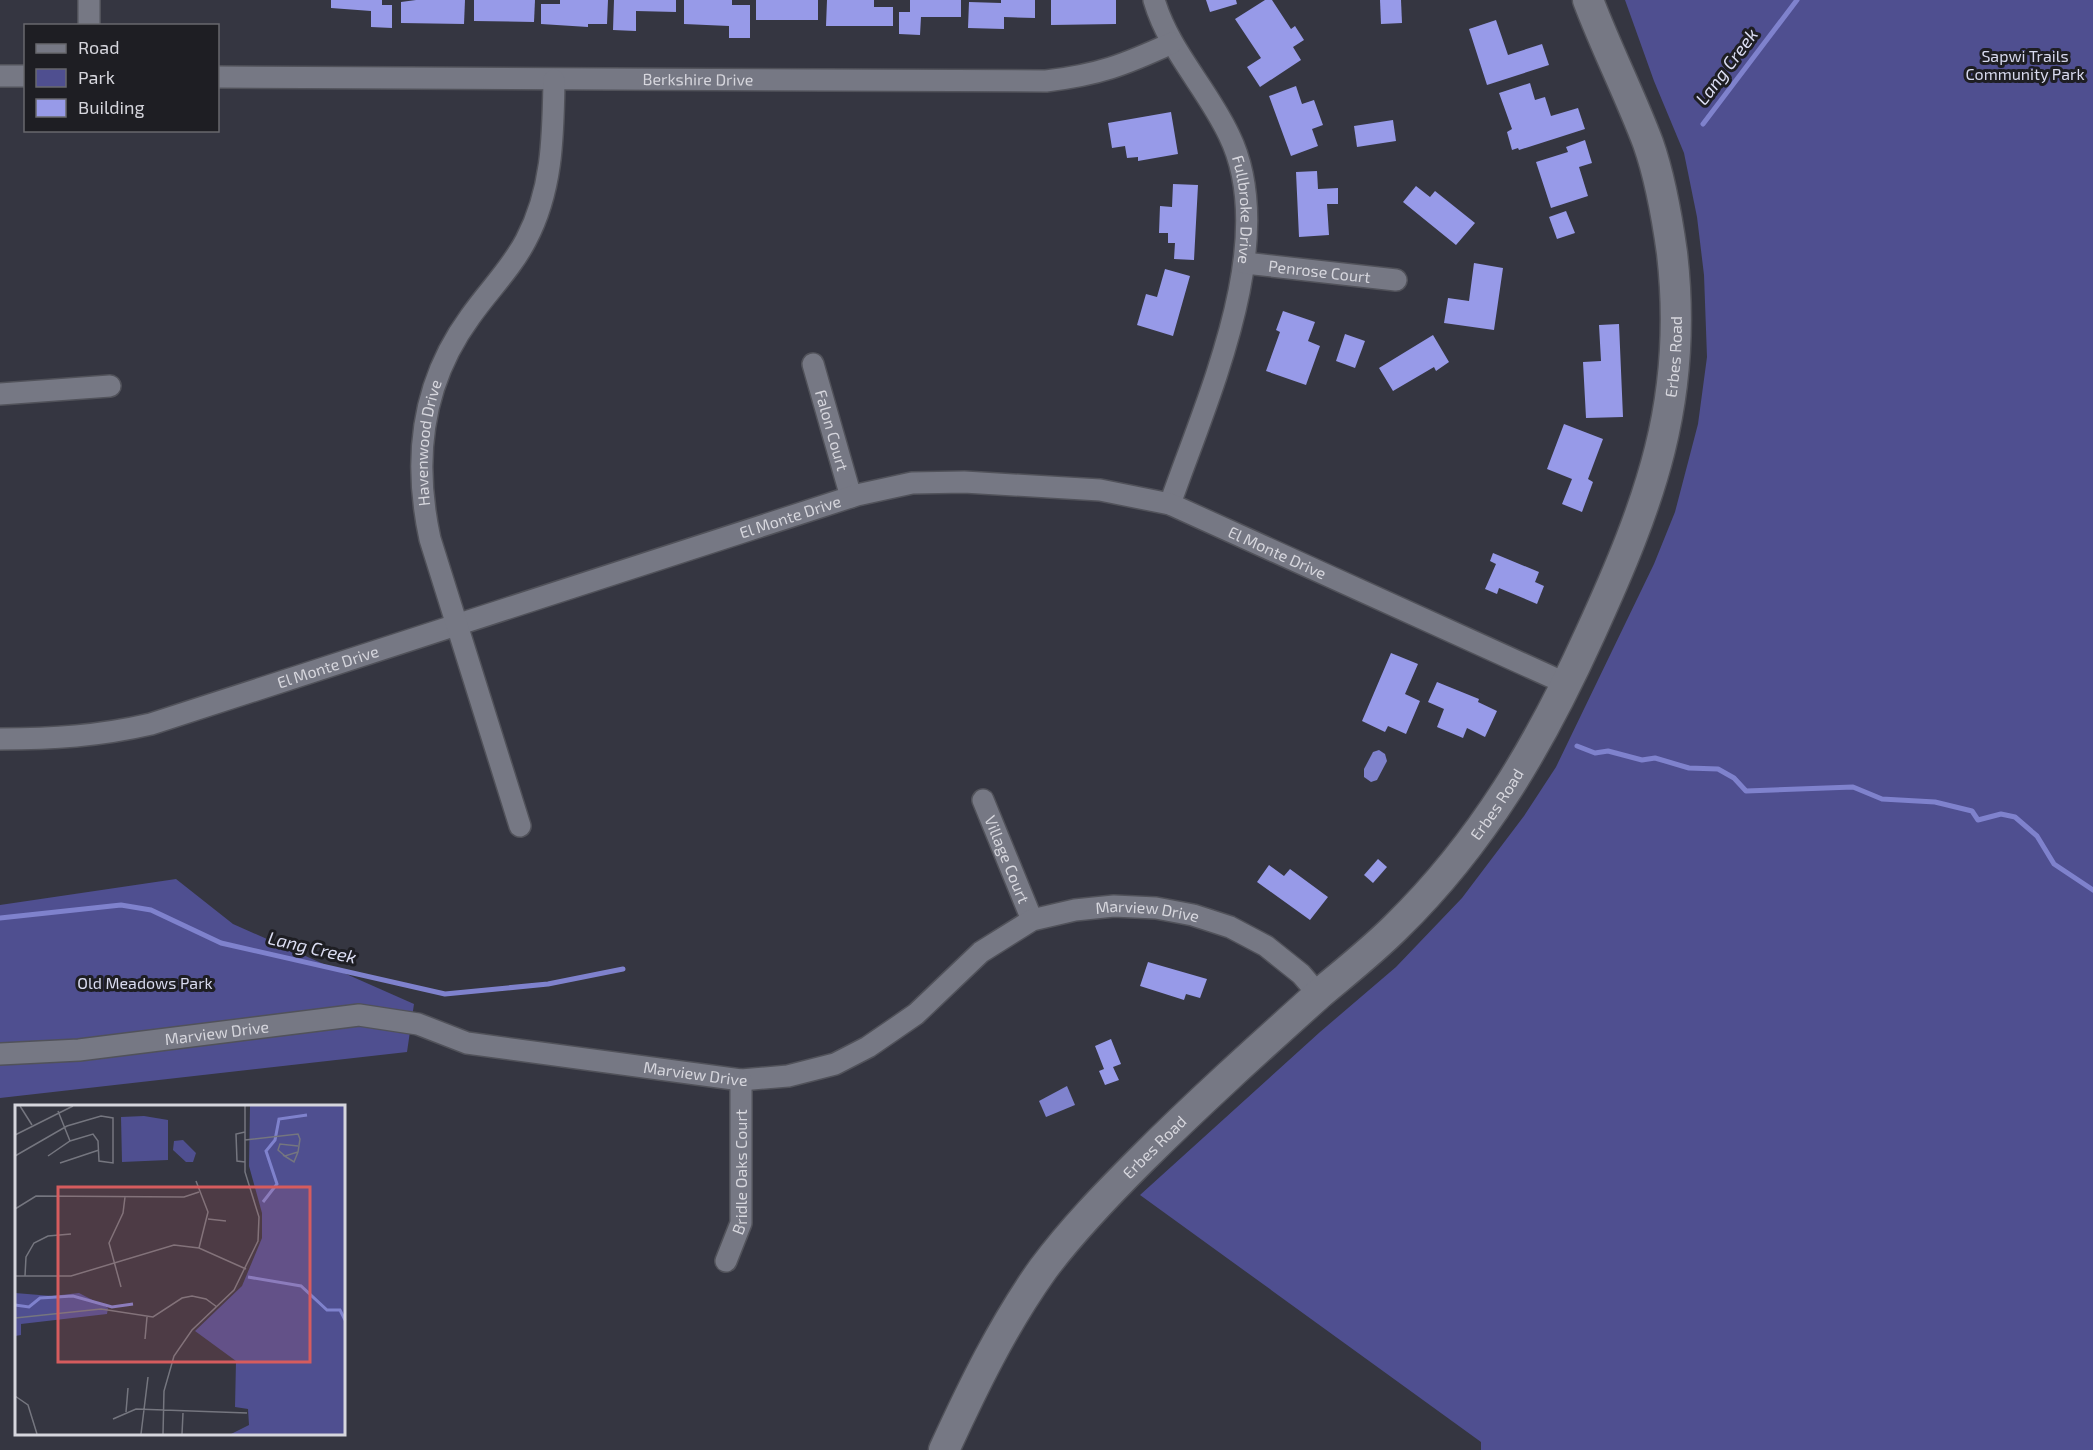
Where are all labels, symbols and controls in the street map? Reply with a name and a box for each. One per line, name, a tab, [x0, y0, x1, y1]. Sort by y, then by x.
legend	[24, 24, 219, 132]
water label: Lang Creek	[1690, 24, 1762, 109]
text: Road	[78, 36, 119, 58]
park label: Sapwi Trails Community Park	[1965, 46, 2085, 83]
text: Park	[78, 66, 115, 88]
street label: Berkshire Drive	[643, 69, 753, 89]
text: Building	[78, 96, 145, 118]
street label: Fullbroke Drive	[1229, 153, 1257, 265]
street label: Penrose Court	[1267, 256, 1372, 286]
street label: Erbes Road	[1660, 316, 1685, 399]
street label: Havenwood Drive	[412, 377, 445, 507]
street label: Falon Court	[812, 387, 853, 473]
street label: El Monte Drive	[737, 491, 843, 542]
street label: El Monte Drive	[1225, 522, 1329, 583]
street label: El Monte Drive	[275, 641, 381, 691]
street label: Erbes Road	[1466, 765, 1527, 843]
street label: Village Court	[981, 812, 1034, 906]
street label: Marview Drive	[1094, 896, 1202, 925]
water label: Lang Creek	[266, 926, 359, 968]
park label: Old Meadows Park	[77, 973, 213, 992]
street label: Marview Drive	[164, 1016, 270, 1048]
street label: Marview Drive	[642, 1057, 748, 1089]
inset map	[15, 1105, 345, 1435]
street label: Bridle Oaks Court	[727, 1109, 750, 1237]
street label: Erbes Road	[1118, 1111, 1190, 1182]

